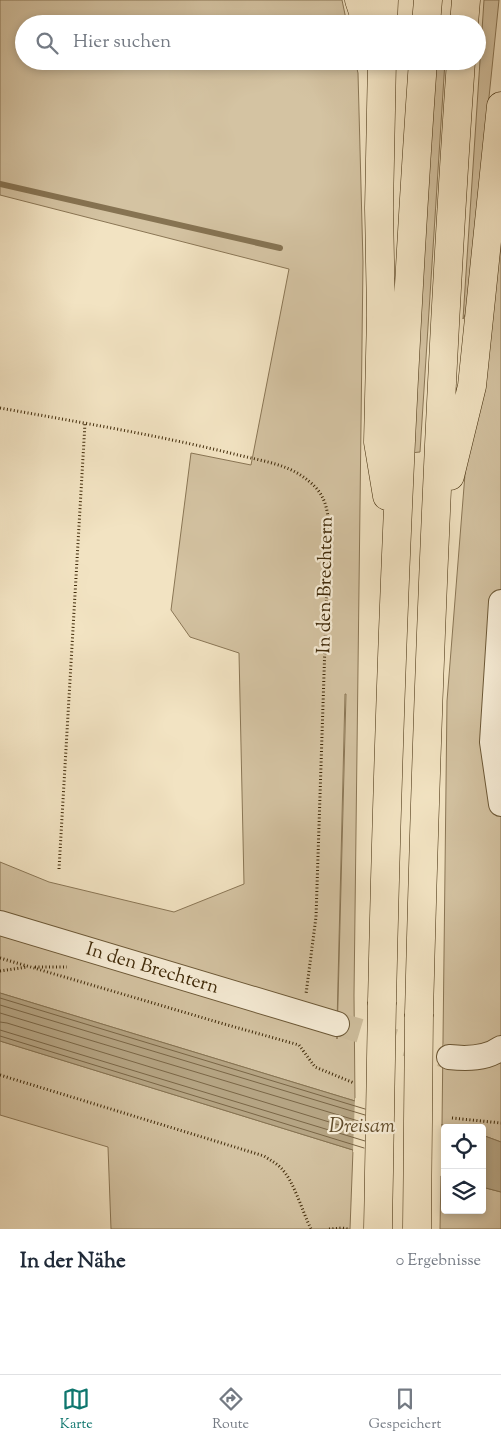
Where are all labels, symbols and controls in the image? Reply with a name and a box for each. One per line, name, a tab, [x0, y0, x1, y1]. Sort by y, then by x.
search box	[15, 15, 486, 70]
icon: search	[33, 29, 61, 57]
text: Hier suchen	[73, 29, 171, 56]
street label: In den Brechtern	[311, 516, 341, 654]
street label: In den Brechtern	[83, 936, 222, 1001]
water label: Dreisam	[329, 1113, 395, 1142]
map controls	[441, 1124, 486, 1214]
button: locate	[441, 1124, 486, 1169]
button: layers	[441, 1169, 486, 1214]
text: In der Nähe	[20, 1247, 126, 1277]
text: 0 Ergebnisse	[396, 1250, 481, 1273]
tab: Karte	[60, 1385, 93, 1435]
tab: Route	[212, 1385, 249, 1435]
tab: Gespeichert	[369, 1385, 441, 1435]

